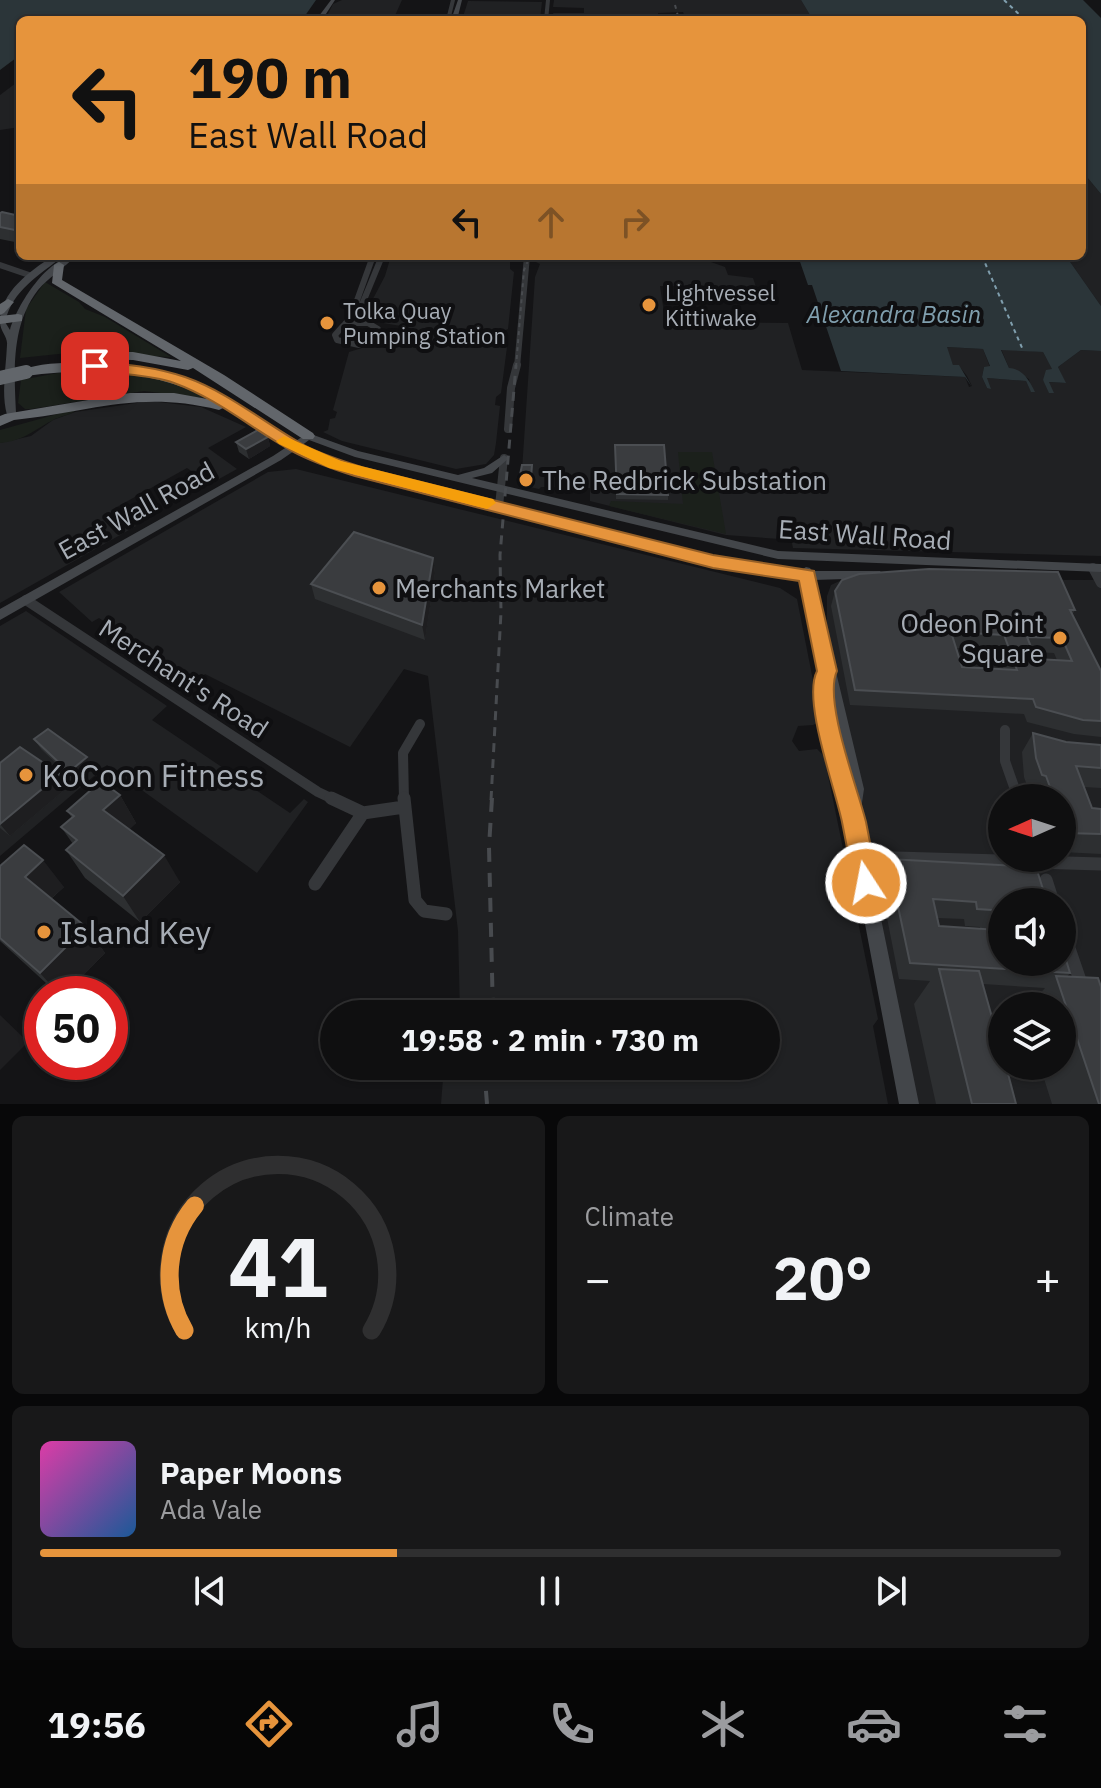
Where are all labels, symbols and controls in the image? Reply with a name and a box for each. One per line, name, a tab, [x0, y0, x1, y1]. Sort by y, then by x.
text: 190 m	[188, 41, 352, 113]
icon: left	[56, 48, 160, 152]
text: East Wall Road	[188, 111, 428, 158]
icon: left	[445, 200, 489, 244]
icon: ahead	[529, 200, 573, 244]
icon: right	[613, 200, 657, 244]
place label: Lightvessel Kittiwake	[665, 278, 775, 332]
place label: Tolka Quay Pumping Station	[343, 296, 506, 350]
marker: Lightvessel Kittiwake	[640, 296, 658, 314]
water label: Alexandra Basin	[806, 298, 981, 330]
marker: Tolka Quay Pumping Station	[318, 314, 336, 332]
pin	[61, 332, 129, 400]
icon: arrive	[73, 344, 117, 388]
street label: East Wall Road	[52, 453, 220, 567]
place label: The Redbrick Substation	[542, 463, 827, 497]
marker: The Redbrick Substation	[517, 471, 535, 489]
street label: East Wall Road	[777, 511, 953, 557]
place label: Merchants Market	[395, 571, 605, 605]
marker: Merchants Market	[370, 579, 388, 597]
place label: Odeon Point Square	[901, 606, 1044, 670]
street label: Merchant's Road	[93, 611, 275, 745]
marker: Odeon Point Square	[1051, 629, 1069, 647]
place label: KoCoon Fitness	[42, 754, 265, 796]
marker: KoCoon Fitness	[17, 766, 35, 784]
north arrow	[988, 784, 1076, 872]
map controls	[988, 784, 1076, 1080]
position arrow	[824, 841, 908, 925]
button: sound	[988, 888, 1076, 976]
place label: Island Key	[60, 911, 211, 953]
marker: Island Key	[35, 923, 53, 941]
speed limit sign: 50	[24, 976, 128, 1080]
button: layers	[988, 992, 1076, 1080]
text: 19:58 · 2 min · 730 m	[401, 1020, 699, 1059]
text: Climate	[585, 1199, 674, 1233]
text: 41	[228, 1212, 328, 1320]
text: 20°	[773, 1238, 873, 1317]
text: −	[585, 1250, 611, 1307]
text: +	[1035, 1250, 1061, 1307]
text: km/h	[245, 1309, 312, 1346]
text: Paper Moons	[160, 1453, 342, 1492]
text: Ada Vale	[160, 1492, 262, 1526]
icon: previous	[188, 1569, 232, 1613]
icon: pause	[528, 1569, 572, 1613]
icon: next	[869, 1569, 913, 1613]
icon: directions	[241, 1696, 297, 1752]
icon: music	[392, 1696, 448, 1752]
icon: phone	[544, 1696, 600, 1752]
icon: climate	[695, 1696, 751, 1752]
icon: car	[846, 1696, 902, 1752]
icon: filters	[997, 1696, 1053, 1752]
text: 19:56	[48, 1701, 146, 1748]

